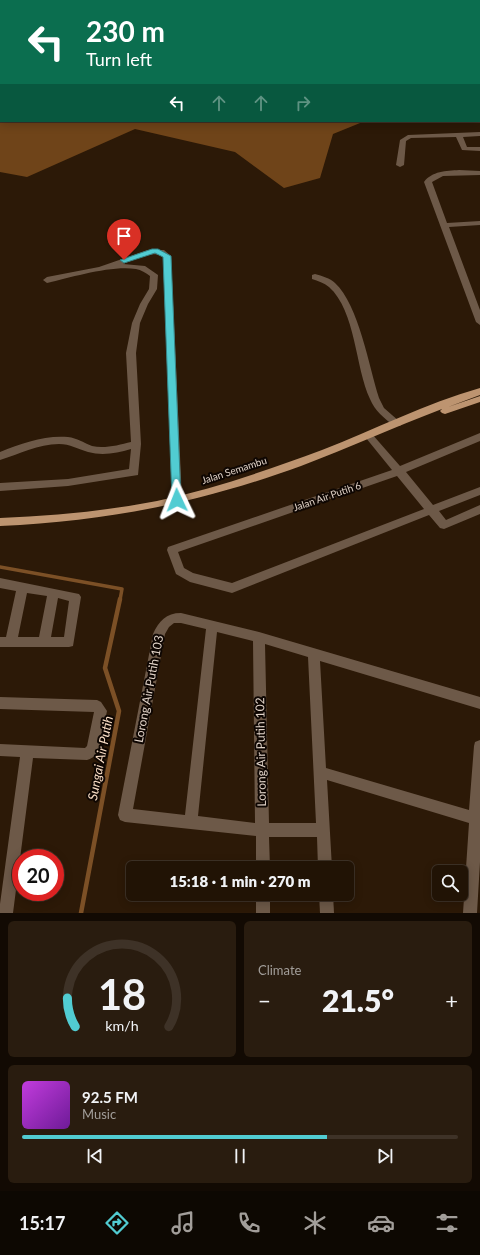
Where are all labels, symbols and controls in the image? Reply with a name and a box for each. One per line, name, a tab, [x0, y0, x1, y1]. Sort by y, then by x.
text: 230 m	[86, 14, 165, 48]
icon: left	[20, 16, 72, 68]
text: Turn left	[86, 48, 152, 70]
icon: left	[166, 92, 188, 114]
icon: ahead	[208, 92, 230, 114]
icon: ahead	[250, 92, 272, 114]
icon: right	[292, 92, 314, 114]
pin	[107, 219, 141, 260]
icon: arrive	[113, 225, 135, 247]
street label: Jalan Semambu	[200, 454, 268, 486]
position arrow	[156, 479, 198, 521]
street label: Jalan Air Putih 6	[292, 479, 363, 513]
street label: Lorong Air Putih 103	[131, 634, 166, 744]
street label: Lorong Air Putih 102	[252, 697, 269, 807]
water label: Sungai Air Putih	[84, 714, 116, 802]
speed limit sign: 20	[12, 849, 64, 901]
map controls	[432, 865, 468, 901]
button: search	[432, 865, 468, 901]
text: 15:18 · 1 min · 270 m	[169, 872, 311, 890]
text: Climate	[258, 962, 301, 978]
text: 18	[98, 969, 146, 1019]
text: 21.5°	[322, 982, 394, 1018]
text: −	[258, 987, 271, 1014]
text: +	[445, 987, 458, 1014]
text: km/h	[105, 1017, 139, 1034]
text: 92.5 FM	[82, 1088, 138, 1106]
text: Music	[82, 1106, 116, 1122]
icon: previous	[84, 1145, 106, 1167]
icon: pause	[229, 1145, 251, 1167]
icon: next	[374, 1145, 396, 1167]
icon: directions	[103, 1209, 131, 1237]
icon: music	[169, 1209, 197, 1237]
icon: phone	[235, 1209, 263, 1237]
icon: climate	[301, 1209, 329, 1237]
icon: car	[367, 1209, 395, 1237]
icon: filters	[433, 1209, 461, 1237]
text: 15:17	[19, 1212, 65, 1234]

